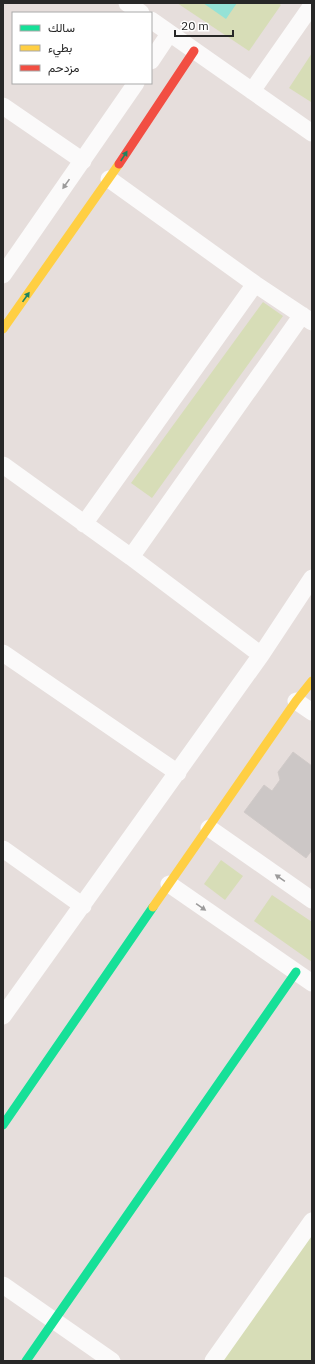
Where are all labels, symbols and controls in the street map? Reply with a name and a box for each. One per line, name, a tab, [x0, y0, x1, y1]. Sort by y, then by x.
legend	[12, 12, 152, 84]
scale bar	[175, 12, 233, 38]
text: 20 m	[181, 18, 209, 33]
text: سالك	[48, 20, 75, 35]
text: بطيء	[48, 40, 72, 58]
text: مزدحم	[48, 60, 79, 76]
one-way arrow	[120, 151, 128, 162]
one-way arrow	[62, 179, 70, 190]
one-way arrow	[22, 292, 30, 303]
one-way arrow	[275, 874, 285, 882]
one-way arrow	[195, 903, 207, 910]

